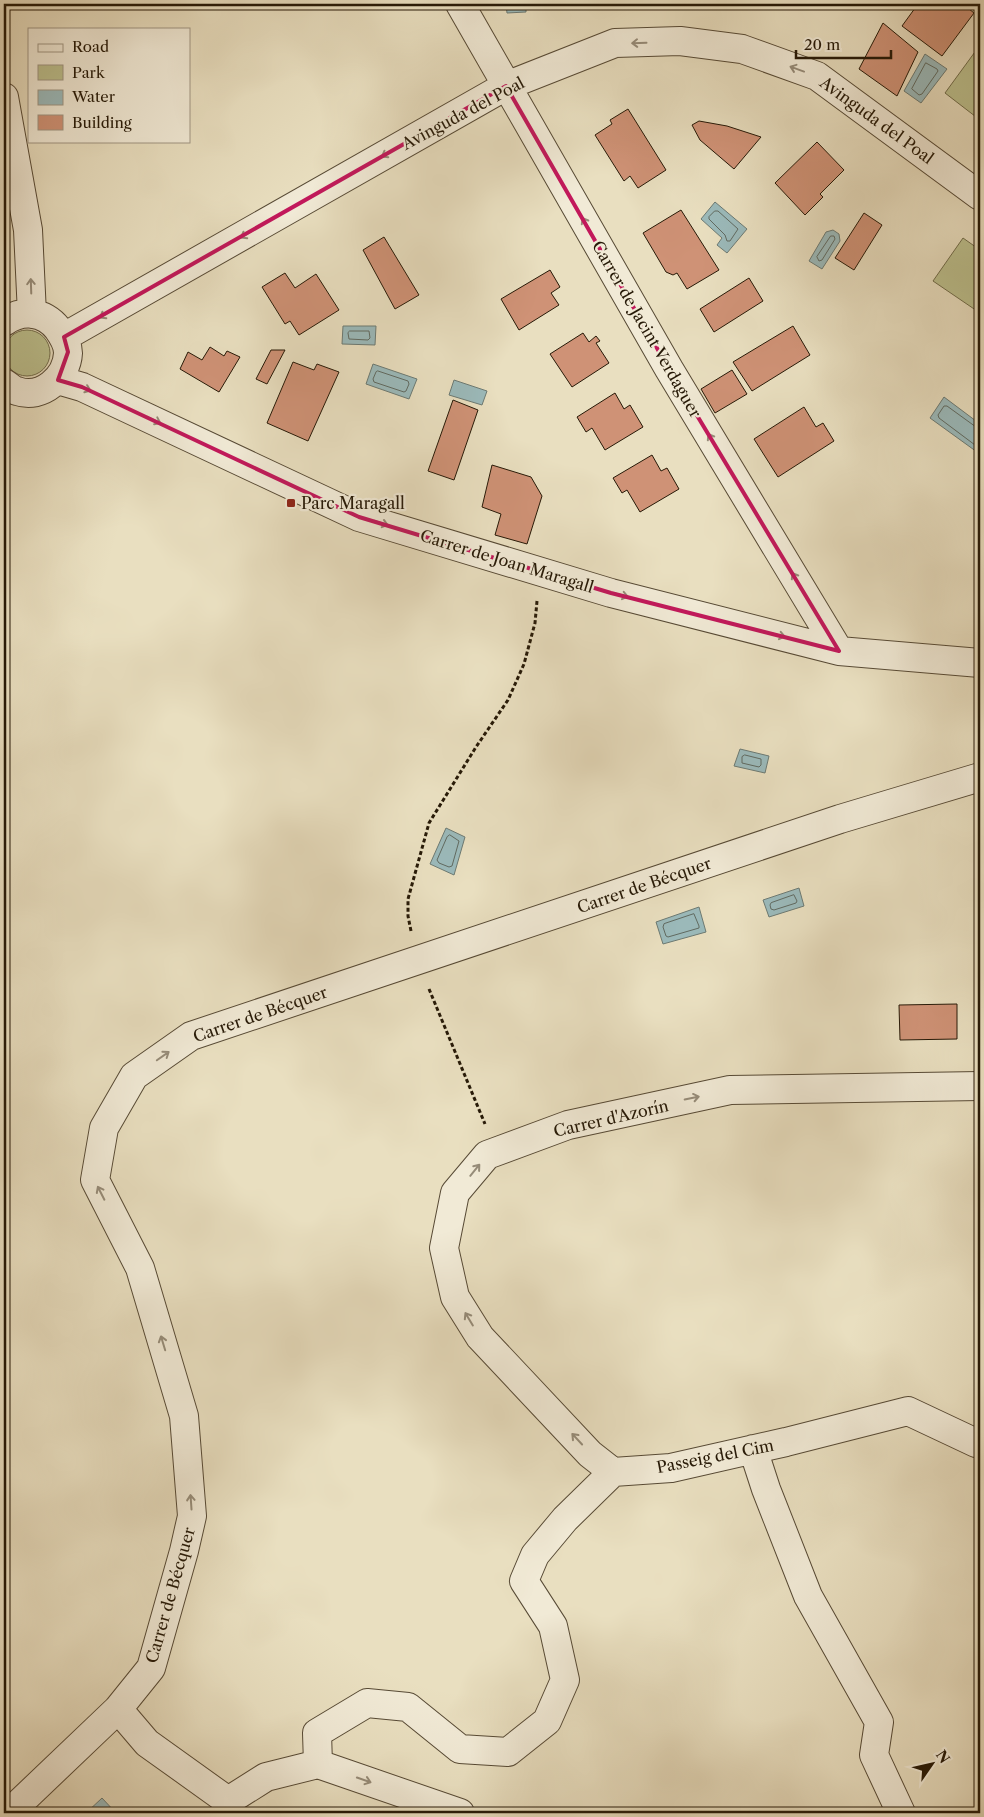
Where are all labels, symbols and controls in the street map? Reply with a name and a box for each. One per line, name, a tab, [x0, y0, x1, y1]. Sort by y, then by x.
legend	[28, 28, 190, 142]
scale bar	[796, 28, 892, 60]
text: 20 m	[804, 35, 840, 54]
text: Road	[72, 37, 109, 56]
one-way arrow	[631, 38, 647, 47]
text: Park	[72, 63, 106, 82]
one-way arrow	[790, 64, 806, 73]
street label: Avinguda del Poal	[815, 71, 938, 168]
street label: Avinguda del Poal	[397, 72, 528, 154]
text: Water	[71, 87, 116, 106]
text: Building	[72, 113, 132, 132]
one-way arrow	[382, 149, 396, 159]
one-way arrow	[581, 217, 591, 232]
one-way arrow	[240, 229, 255, 239]
street label: Carrer de Jacint Verdaguer	[588, 237, 706, 421]
one-way arrow	[26, 278, 36, 294]
one-way arrow	[99, 310, 113, 320]
one-way arrow	[76, 384, 91, 394]
one-way arrow	[146, 416, 161, 426]
one-way arrow	[706, 434, 716, 448]
place label: Parc Maragall	[301, 493, 405, 513]
marker: Parc Maragall	[285, 497, 297, 509]
one-way arrow	[373, 519, 389, 529]
street label: Carrer de Joan Maragall	[418, 525, 596, 597]
one-way arrow	[790, 573, 800, 587]
one-way arrow	[612, 591, 628, 600]
one-way arrow	[770, 631, 786, 641]
street label: Carrer de Bécquer	[574, 853, 714, 917]
street label: Carrer de Bécquer	[190, 982, 330, 1046]
one-way arrow	[156, 1051, 170, 1061]
one-way arrow	[684, 1093, 700, 1103]
street label: Carrer d'Azorín	[552, 1095, 670, 1141]
one-way arrow	[469, 1163, 481, 1176]
one-way arrow	[96, 1186, 105, 1201]
one-way arrow	[463, 1312, 473, 1326]
one-way arrow	[157, 1335, 167, 1351]
one-way arrow	[571, 1433, 583, 1446]
street label: Passeig del Cim	[655, 1435, 775, 1477]
one-way arrow	[186, 1494, 195, 1510]
street label: Carrer de Bécquer	[141, 1525, 199, 1665]
north arrow	[906, 1740, 956, 1790]
text: N	[932, 1747, 954, 1767]
one-way arrow	[356, 1776, 371, 1785]

